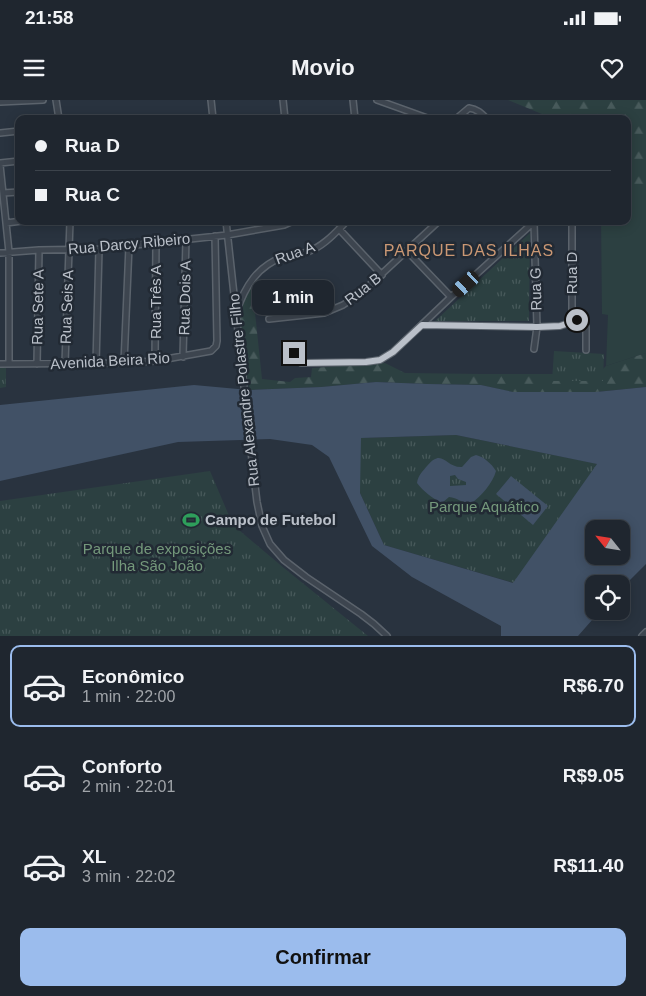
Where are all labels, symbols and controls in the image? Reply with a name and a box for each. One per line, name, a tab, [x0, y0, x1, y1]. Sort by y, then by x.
text: 21:58	[25, 7, 74, 28]
icon: menu	[20, 54, 48, 82]
icon: heart	[598, 54, 626, 82]
text: Movio	[291, 55, 355, 80]
text: Rua D	[65, 135, 120, 156]
text: Rua C	[65, 184, 120, 205]
street label: Rua Darcy Ribeiro	[67, 230, 191, 257]
street label: Rua A	[273, 238, 317, 268]
district label: PARQUE DAS ILHAS	[384, 242, 554, 259]
street label: Rua D	[563, 252, 580, 294]
street label: Rua Dois A	[175, 260, 194, 336]
street label: Rua Três A	[147, 265, 164, 339]
street label: Rua G	[527, 267, 544, 311]
car	[449, 268, 482, 300]
street label: Rua Sete A	[28, 269, 47, 345]
street label: Rua B	[341, 269, 384, 308]
street label: Rua Seis A	[57, 270, 76, 344]
callout: 1 min	[253, 280, 335, 316]
text: 1 min	[272, 289, 314, 306]
street label: Rua Alexandre Polastre Filho	[225, 293, 262, 488]
route start	[566, 309, 588, 331]
route end	[283, 342, 305, 364]
street label: Avenida Beira Rio	[50, 349, 170, 372]
park label: Parque Aquático	[429, 498, 539, 515]
sports icon: Campo de Futebol	[181, 510, 201, 530]
place label: Campo de Futebol	[205, 511, 336, 528]
north arrow	[585, 520, 630, 565]
map controls	[585, 520, 630, 620]
park label: Parque de exposições Ilha São João	[83, 540, 231, 574]
button: locate	[585, 575, 630, 620]
icon: car	[22, 664, 67, 709]
text: Econômico	[82, 666, 184, 687]
text: R$6.70	[563, 675, 624, 696]
text: 1 min · 22:00	[82, 688, 175, 705]
icon: car	[22, 754, 67, 799]
text: Conforto	[82, 756, 162, 777]
text: R$9.05	[563, 765, 624, 786]
text: 2 min · 22:01	[82, 778, 175, 795]
icon: car	[22, 844, 67, 889]
text: XL	[82, 846, 106, 867]
text: R$11.40	[553, 855, 624, 876]
text: 3 min · 22:02	[82, 868, 175, 885]
button: Confirmar	[20, 928, 626, 986]

